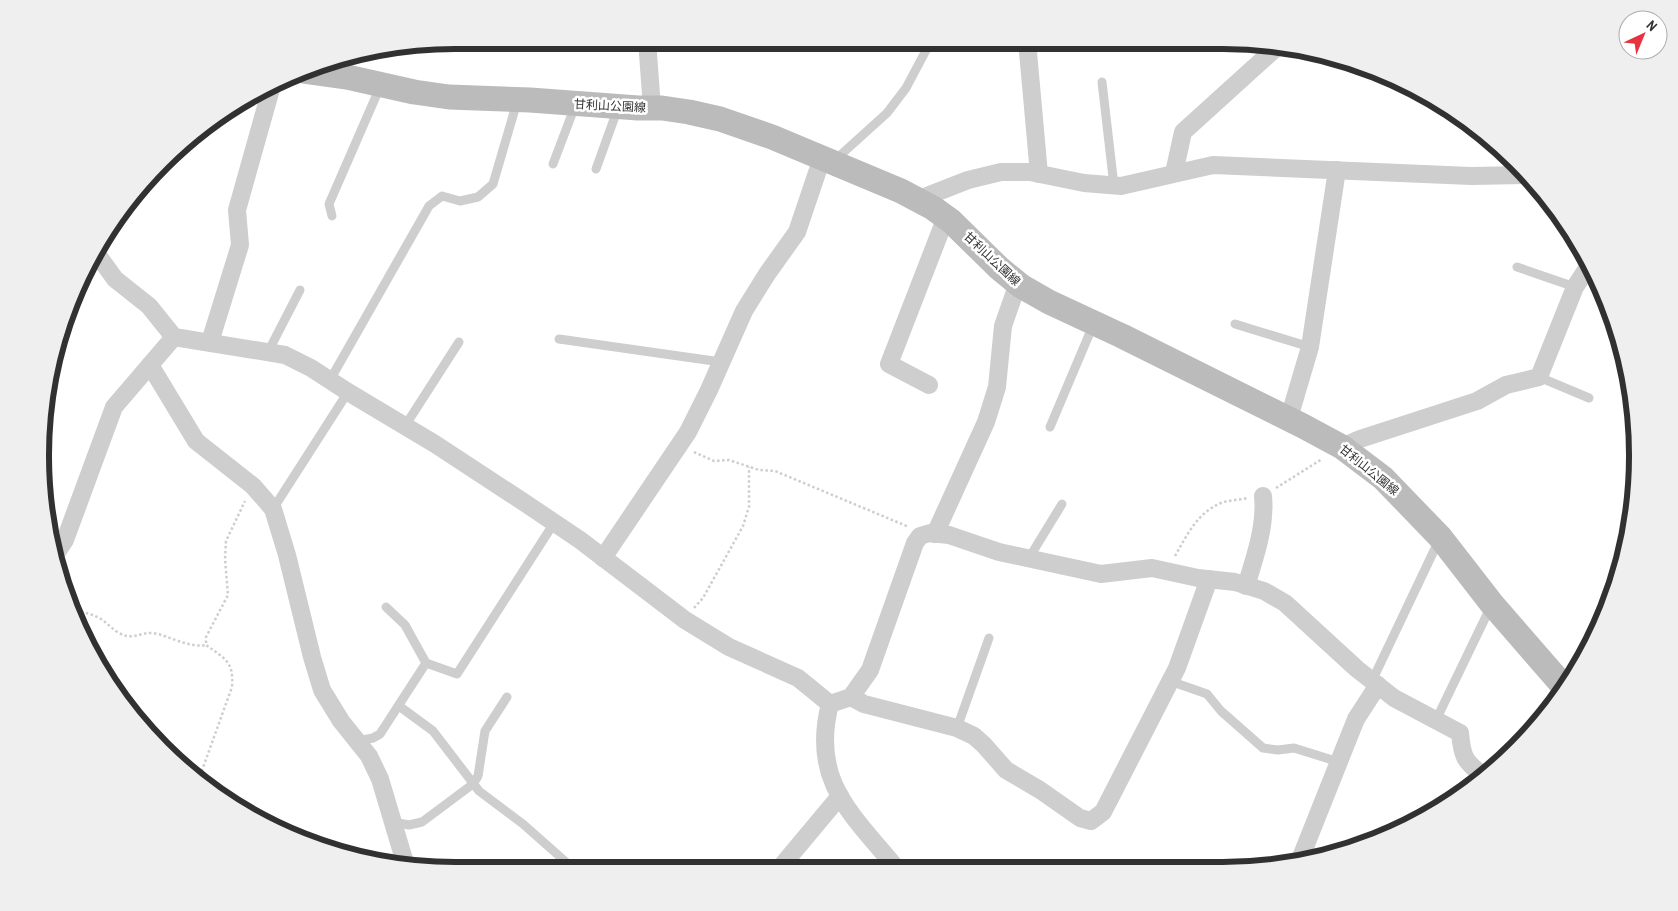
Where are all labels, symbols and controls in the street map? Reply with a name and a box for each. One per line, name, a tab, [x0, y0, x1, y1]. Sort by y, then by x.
north arrow	[1618, 10, 1668, 60]
text: N	[1643, 16, 1661, 35]
street label: 甘利山公園線	[574, 96, 646, 116]
street label: 甘利山公園線	[960, 229, 1024, 289]
street label: 甘利山公園線	[1336, 441, 1402, 499]

